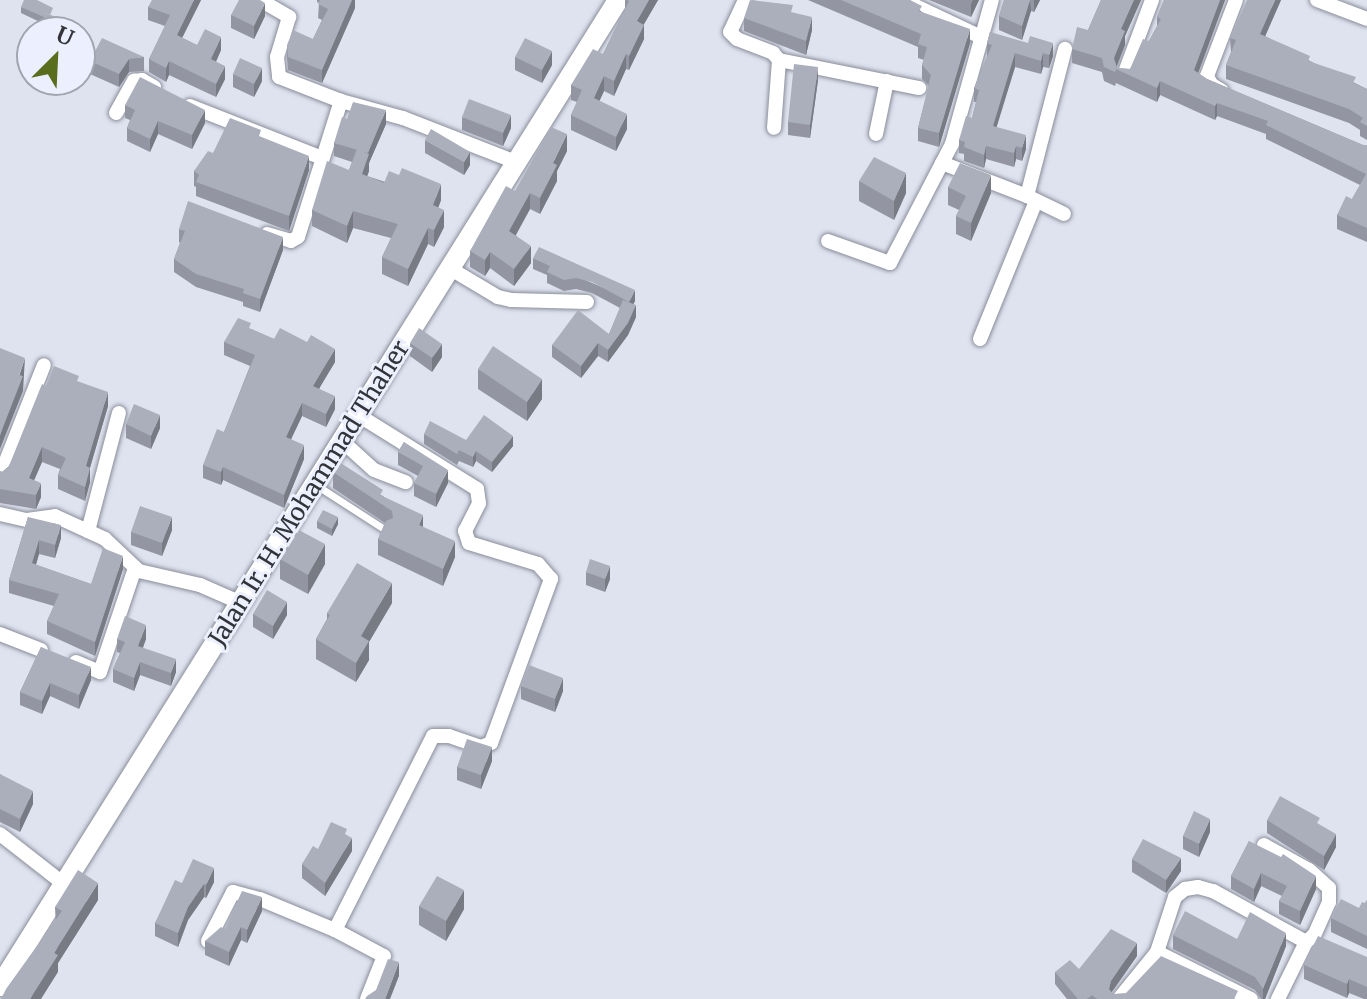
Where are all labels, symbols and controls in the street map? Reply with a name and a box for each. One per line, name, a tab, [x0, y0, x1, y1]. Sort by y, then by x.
north arrow	[16, 16, 96, 96]
text: U	[52, 20, 78, 52]
street label: Jalan Ir. H. Mohammad Thaher	[203, 335, 415, 651]

